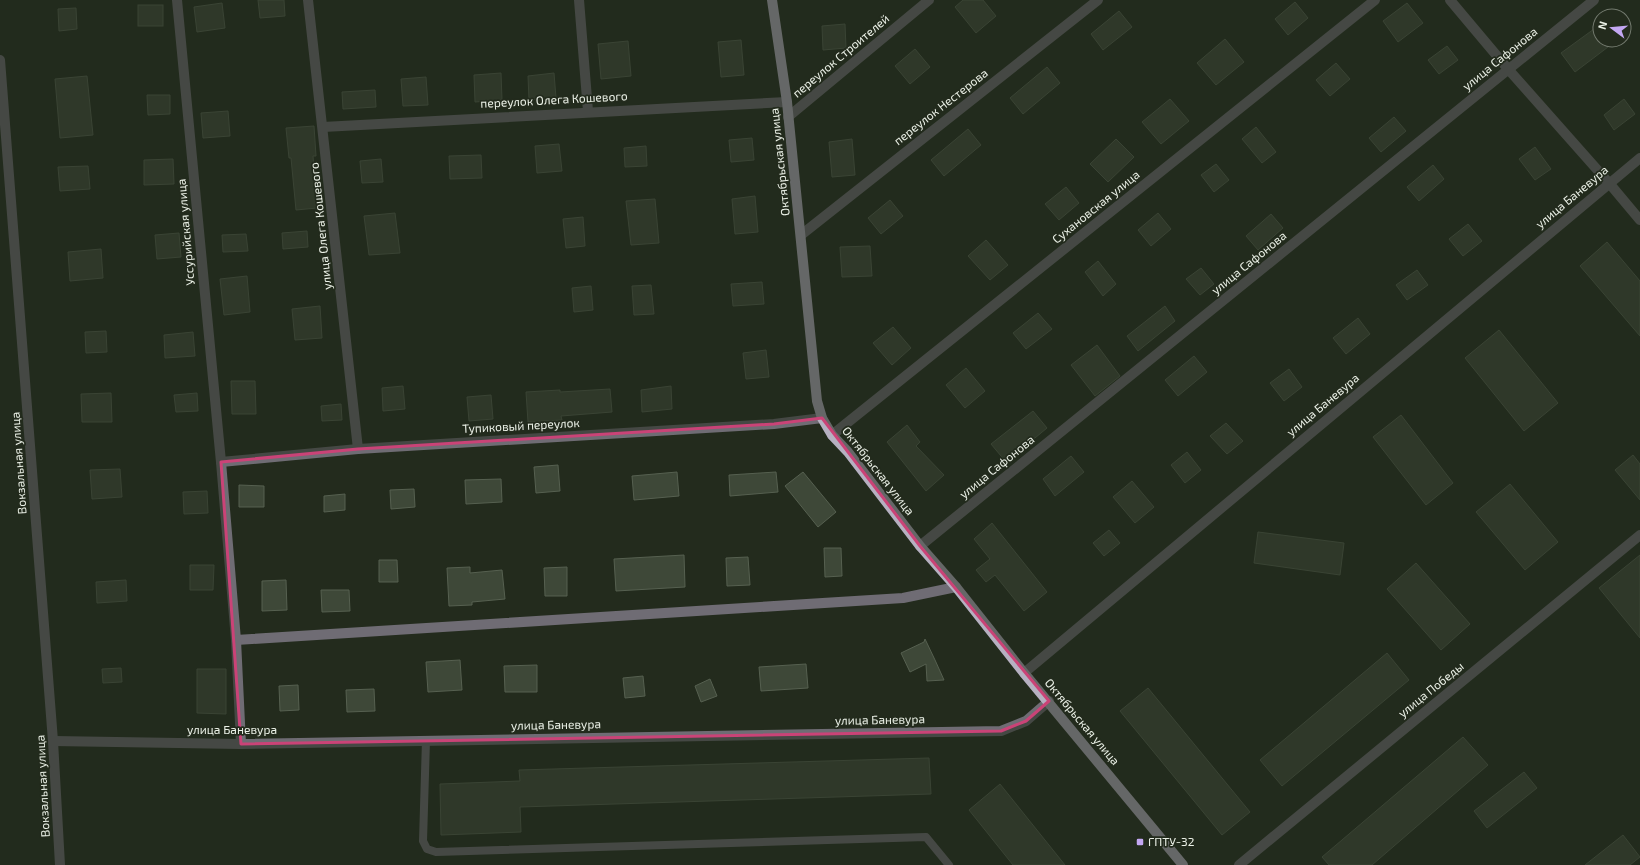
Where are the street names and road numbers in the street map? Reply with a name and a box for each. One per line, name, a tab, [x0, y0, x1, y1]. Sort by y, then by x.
street label: переулок Строителей	[789, 11, 892, 100]
street label: улица Сафонова	[1459, 24, 1540, 93]
street label: переулок Нестерова	[891, 65, 991, 148]
street label: переулок Олега Кошевого	[480, 88, 628, 111]
street label: Октябрьская улица	[766, 107, 793, 217]
street label: улица Олега Кошевого	[306, 161, 335, 291]
street label: улица Баневура	[1532, 162, 1611, 231]
street label: Сухановская улица	[1049, 167, 1142, 247]
street label: Уссурийская улица	[173, 178, 198, 286]
street label: улица Сафонова	[1208, 228, 1289, 297]
street label: улица Баневура	[1283, 370, 1362, 439]
street label: Вокзальная улица	[7, 411, 30, 515]
street label: Тупиковый переулок	[462, 415, 581, 436]
street label: Октябрьская улица	[839, 423, 918, 518]
street label: улица Сафонова	[956, 432, 1037, 501]
street label: улица Победы	[1395, 659, 1467, 721]
street label: Октябрьская улица	[1042, 675, 1123, 768]
street label: улица Баневура	[835, 711, 925, 728]
street label: улица Баневура	[511, 716, 601, 733]
street label: улица Баневура	[187, 722, 277, 737]
street label: Вокзальная улица	[32, 734, 53, 838]

